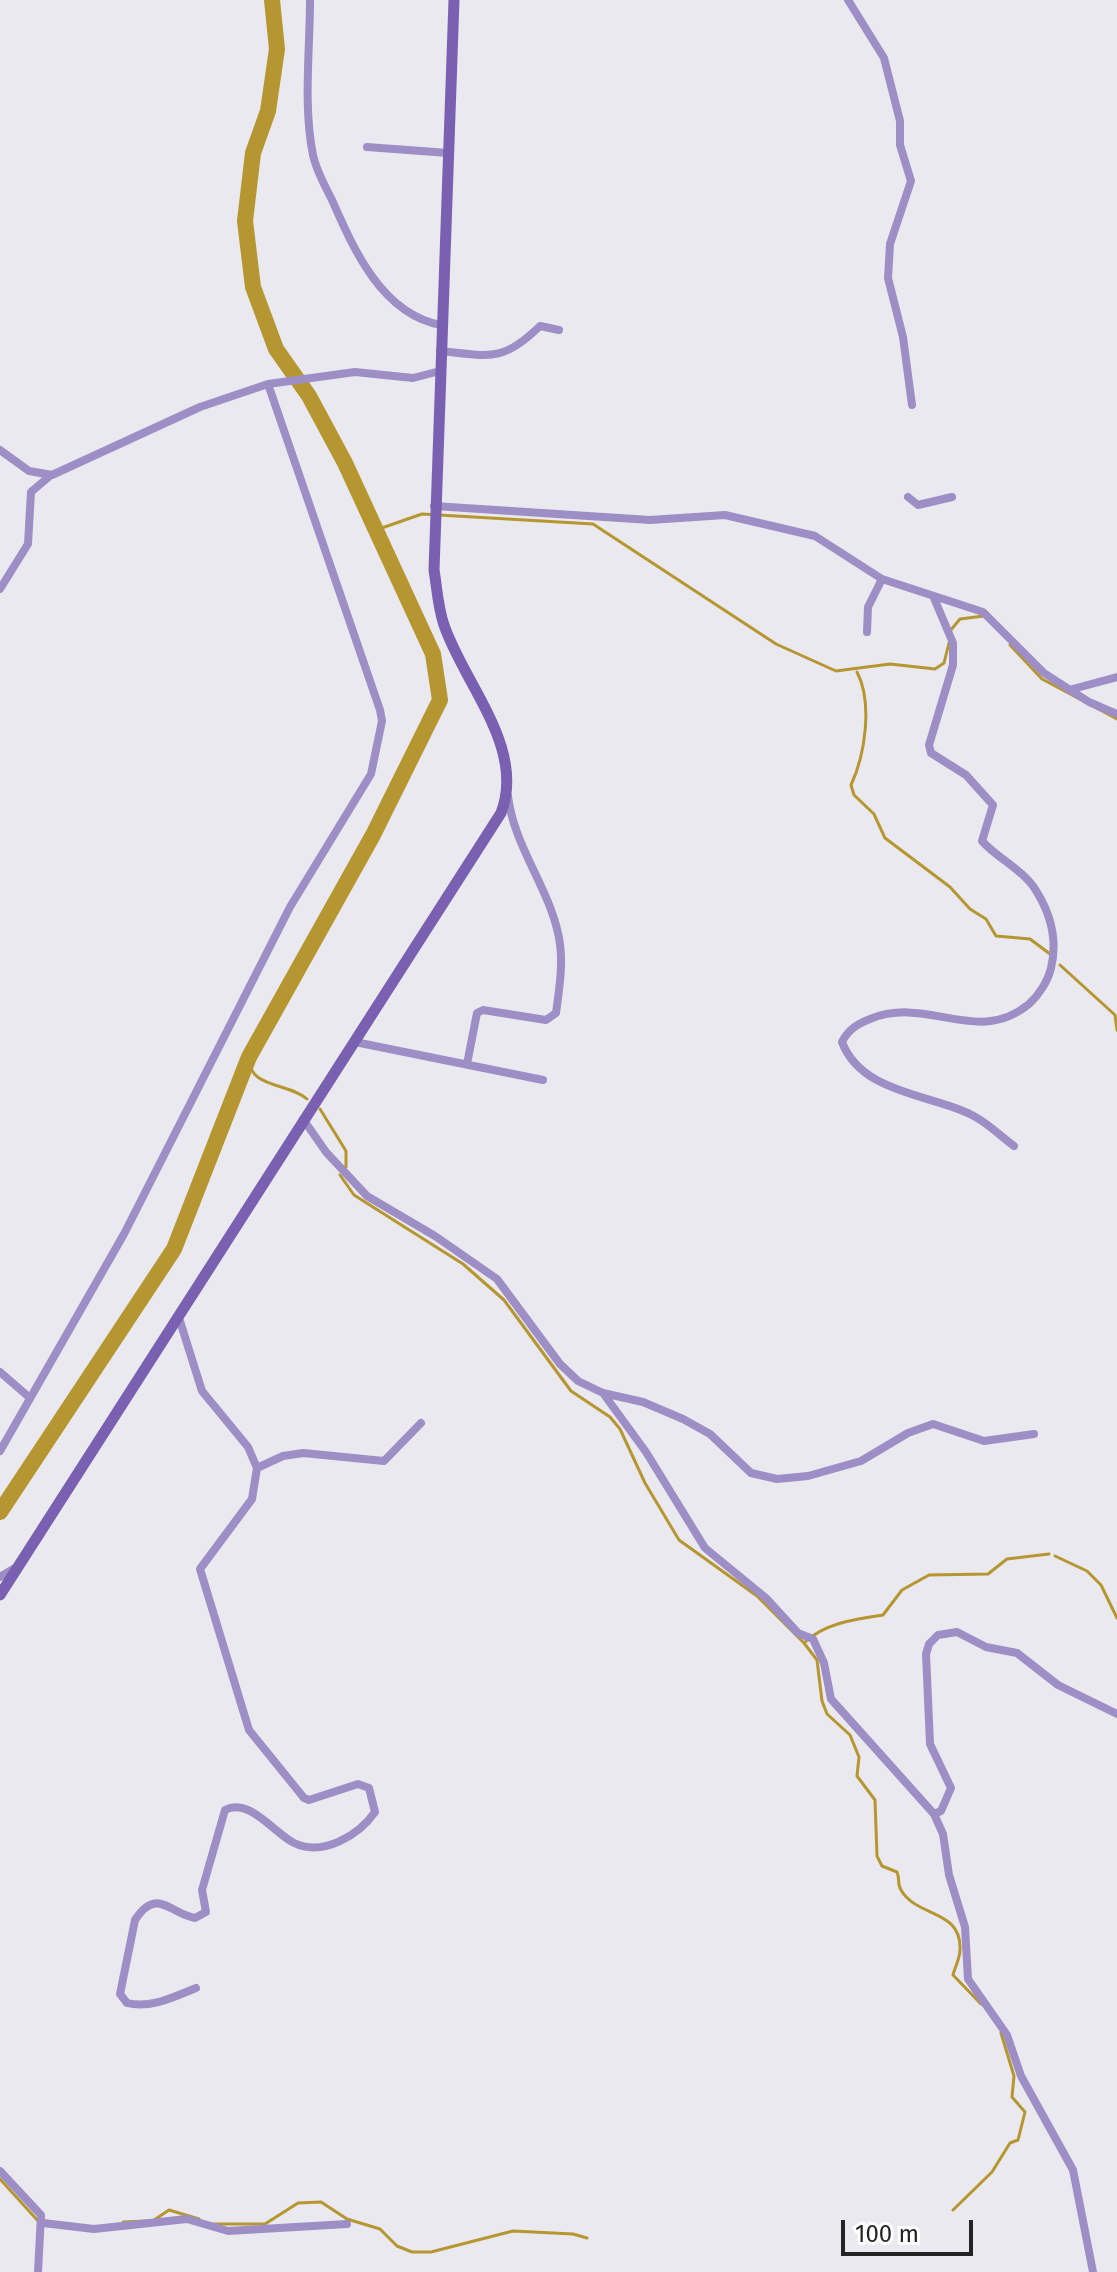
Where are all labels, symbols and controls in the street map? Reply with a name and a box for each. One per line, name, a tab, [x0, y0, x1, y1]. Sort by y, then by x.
scale bar	[845, 2204, 977, 2254]
text: 100 m	[855, 2220, 919, 2248]

